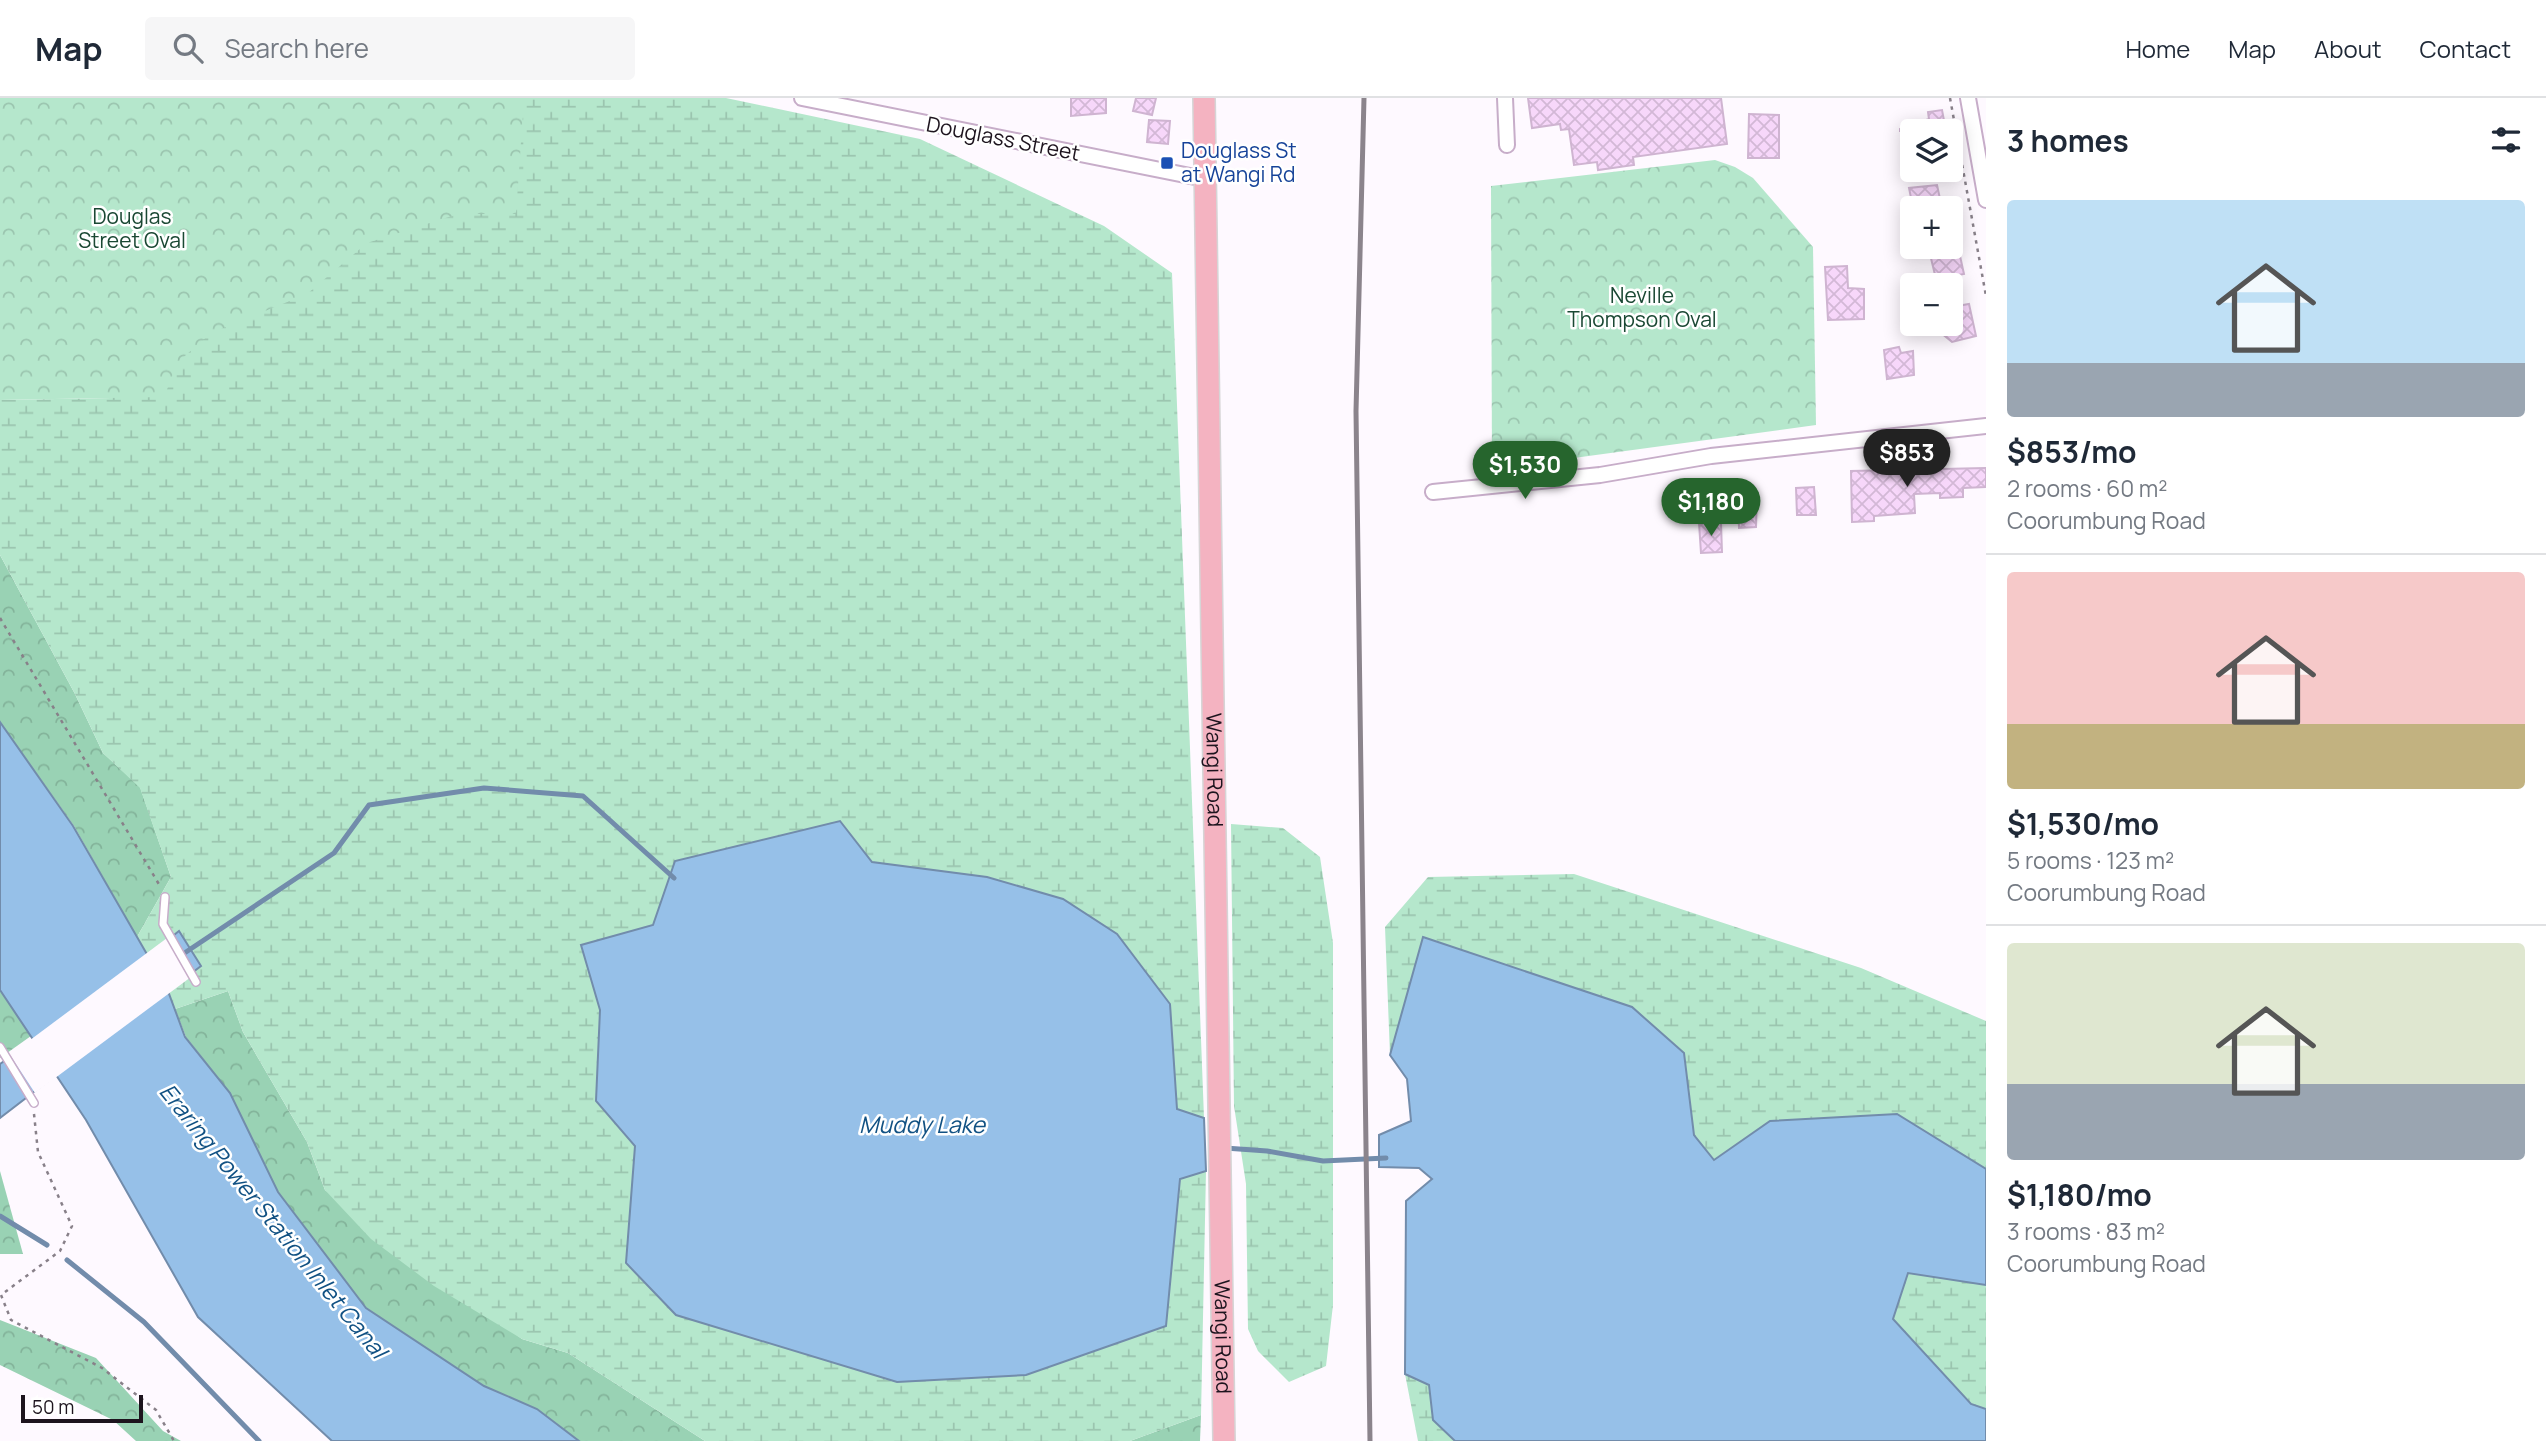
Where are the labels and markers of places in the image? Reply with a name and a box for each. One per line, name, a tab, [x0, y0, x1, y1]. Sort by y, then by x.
place label: Douglass St at Wangi Rd	[1181, 136, 1297, 188]
marker: Douglass St at Wangi Rd	[1159, 155, 1175, 171]
pin: $853	[1866, 430, 1948, 489]
pin: $1,530	[1468, 442, 1582, 501]
pin: $1,180	[1654, 478, 1768, 538]

